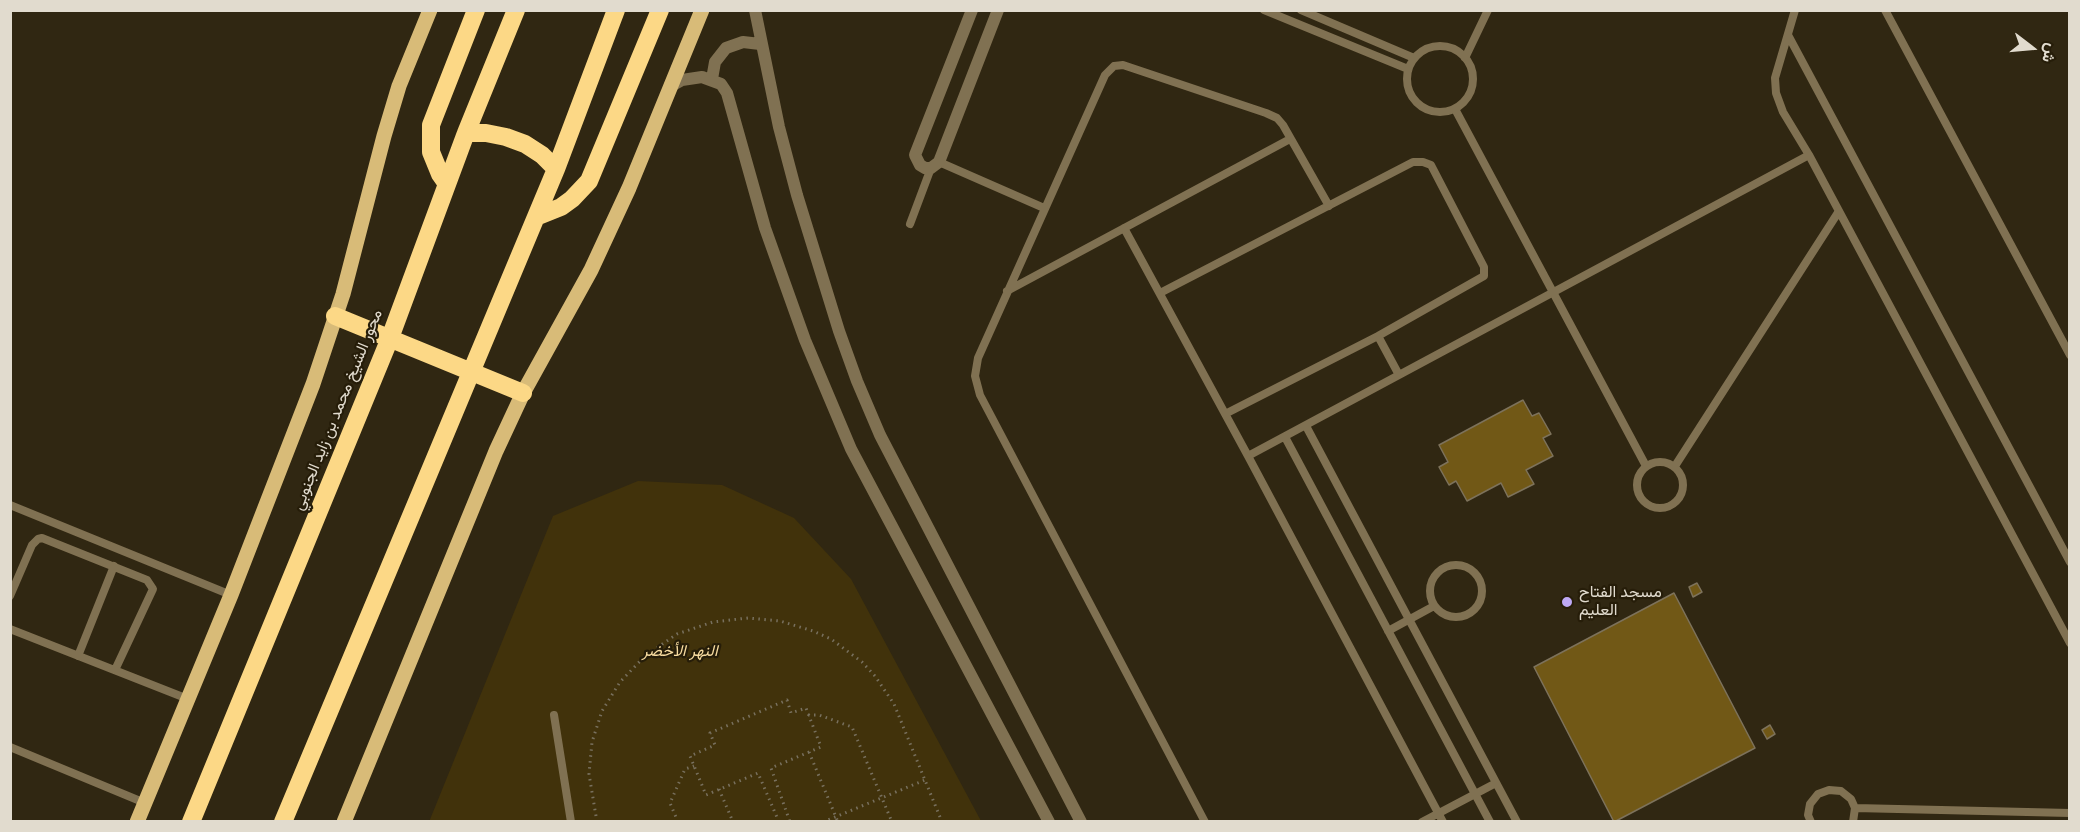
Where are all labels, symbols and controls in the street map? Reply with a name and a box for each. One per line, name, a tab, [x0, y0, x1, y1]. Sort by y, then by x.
north arrow	[2002, 18, 2062, 78]
text: ش	[2039, 42, 2061, 65]
street label: محور الشيخ محمد بن زايد الجنوبي	[289, 307, 387, 513]
place label: مسجد الفتاح العليم	[1579, 583, 1662, 621]
marker: مسجد الفتاح العليم	[1560, 595, 1574, 609]
park label: النهر الأخضر	[642, 642, 718, 662]

